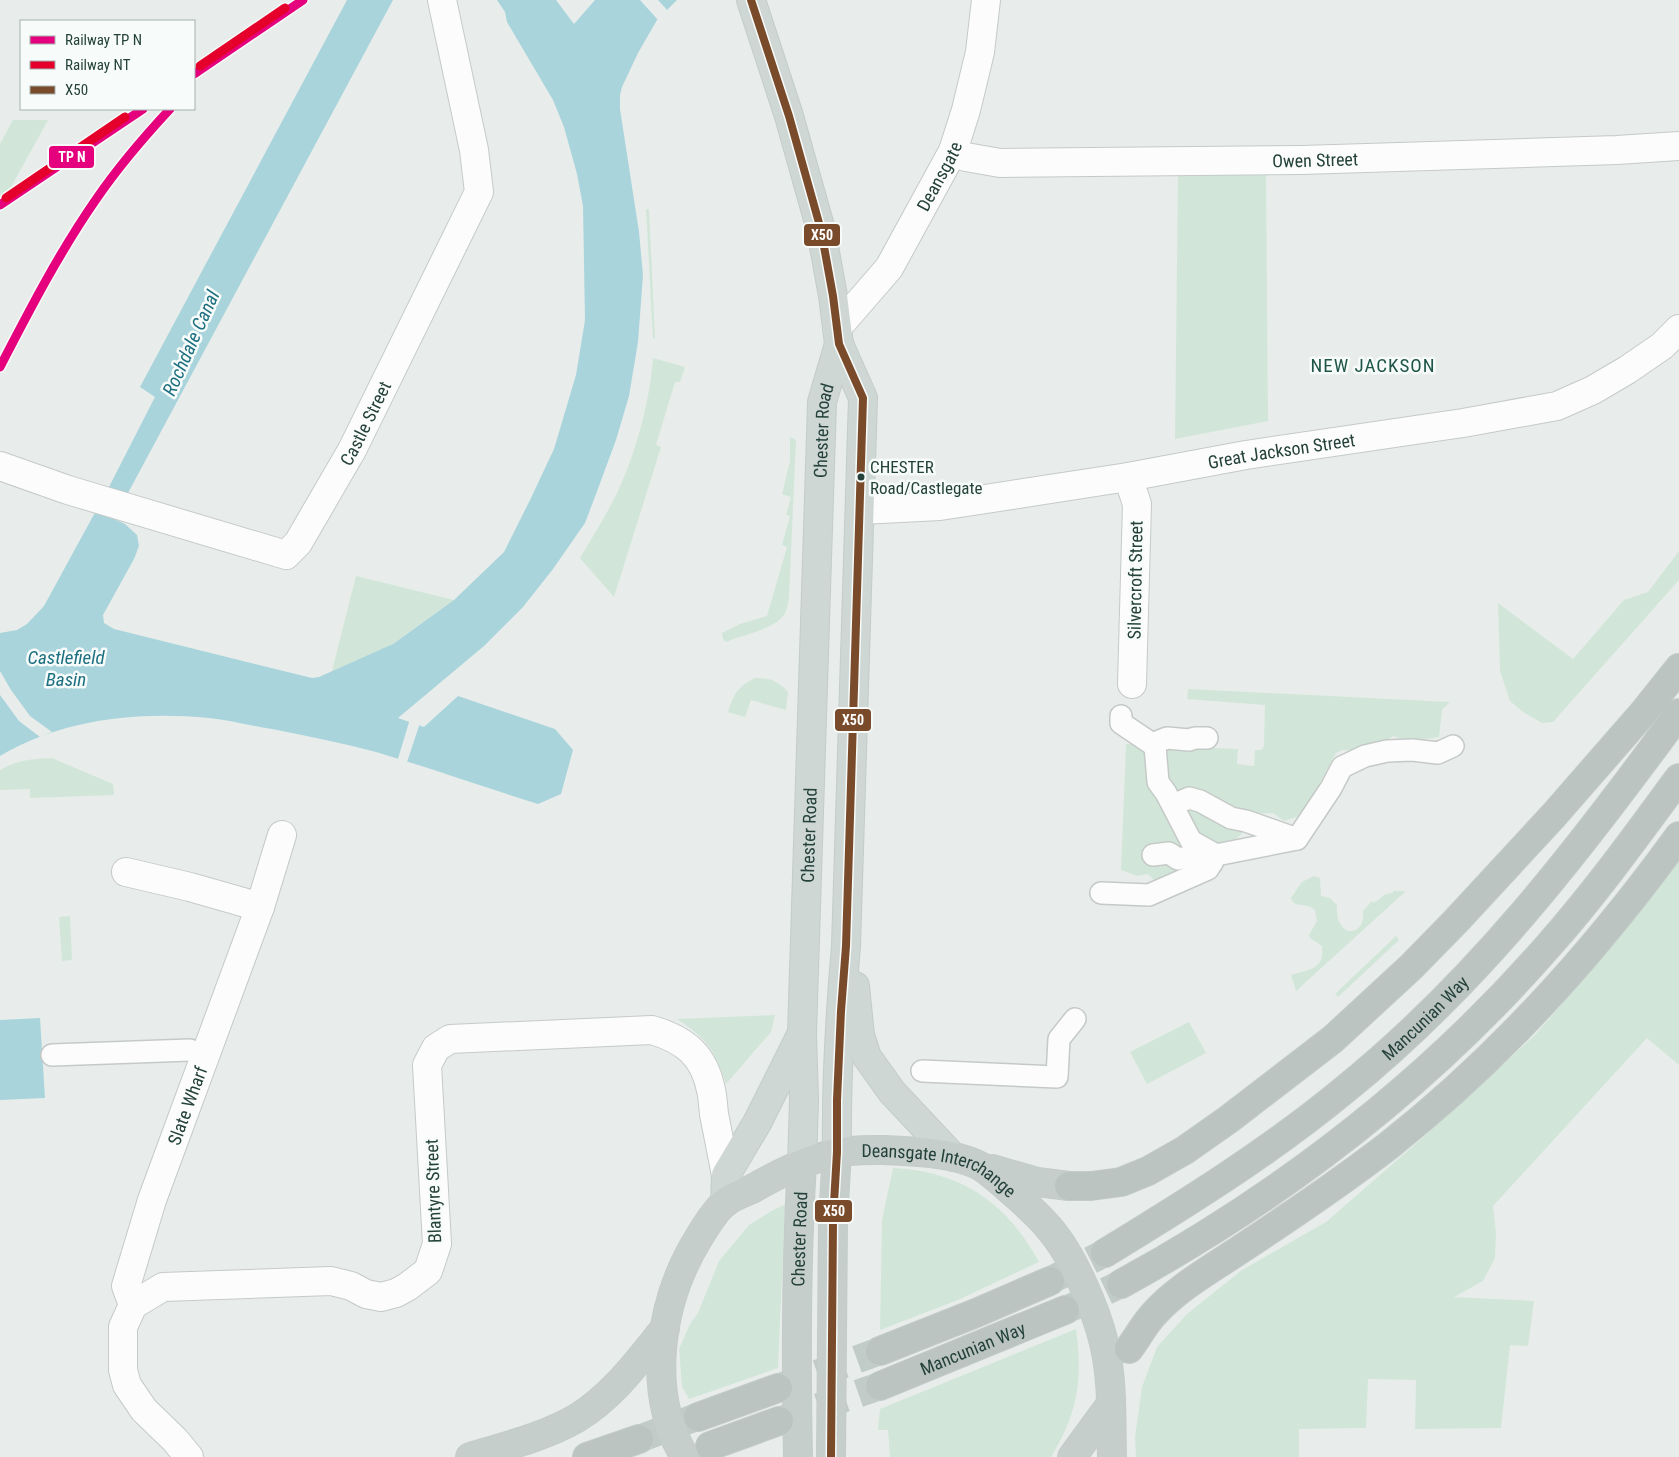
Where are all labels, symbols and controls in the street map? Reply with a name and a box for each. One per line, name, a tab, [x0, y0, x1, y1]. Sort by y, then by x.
legend	[20, 20, 195, 110]
text: Railway TP N	[65, 31, 142, 49]
text: Railway NT	[65, 56, 131, 74]
text: X50	[65, 81, 88, 99]
street label: Deansgate	[912, 139, 966, 214]
line badge: TP N	[48, 145, 95, 169]
street label: Owen Street	[1272, 148, 1358, 171]
text: TP N	[58, 149, 86, 165]
line badge: X50	[803, 223, 841, 247]
text: X50	[811, 227, 833, 243]
water label: Rochdale Canal	[158, 286, 225, 399]
district label: NEW JACKSON	[1310, 354, 1436, 377]
street label: Castle Street	[335, 378, 395, 469]
street label: Chester Road	[809, 381, 837, 478]
street label: Great Jackson Street	[1206, 429, 1356, 472]
place label: CHESTER Road/Castlegate	[870, 457, 982, 498]
marker: CHESTER Road/Castlegate	[856, 472, 866, 482]
street label: Silvercroft Street	[1123, 520, 1147, 640]
water label: Castlefield Basin	[27, 646, 105, 691]
line badge: X50	[834, 708, 872, 732]
text: X50	[842, 712, 864, 728]
street label: Chester Road	[796, 787, 820, 883]
street label: Mancunian Way	[1377, 971, 1472, 1064]
street label: Slate Wharf	[163, 1063, 211, 1148]
street label: Blantyre Street	[421, 1139, 445, 1243]
street label: Deansgate Interchange	[861, 1139, 1021, 1201]
street label: Chester Road	[787, 1191, 811, 1287]
line badge: X50	[814, 1199, 853, 1223]
text: X50	[823, 1203, 845, 1219]
street label: Mancunian Way	[917, 1317, 1029, 1379]

